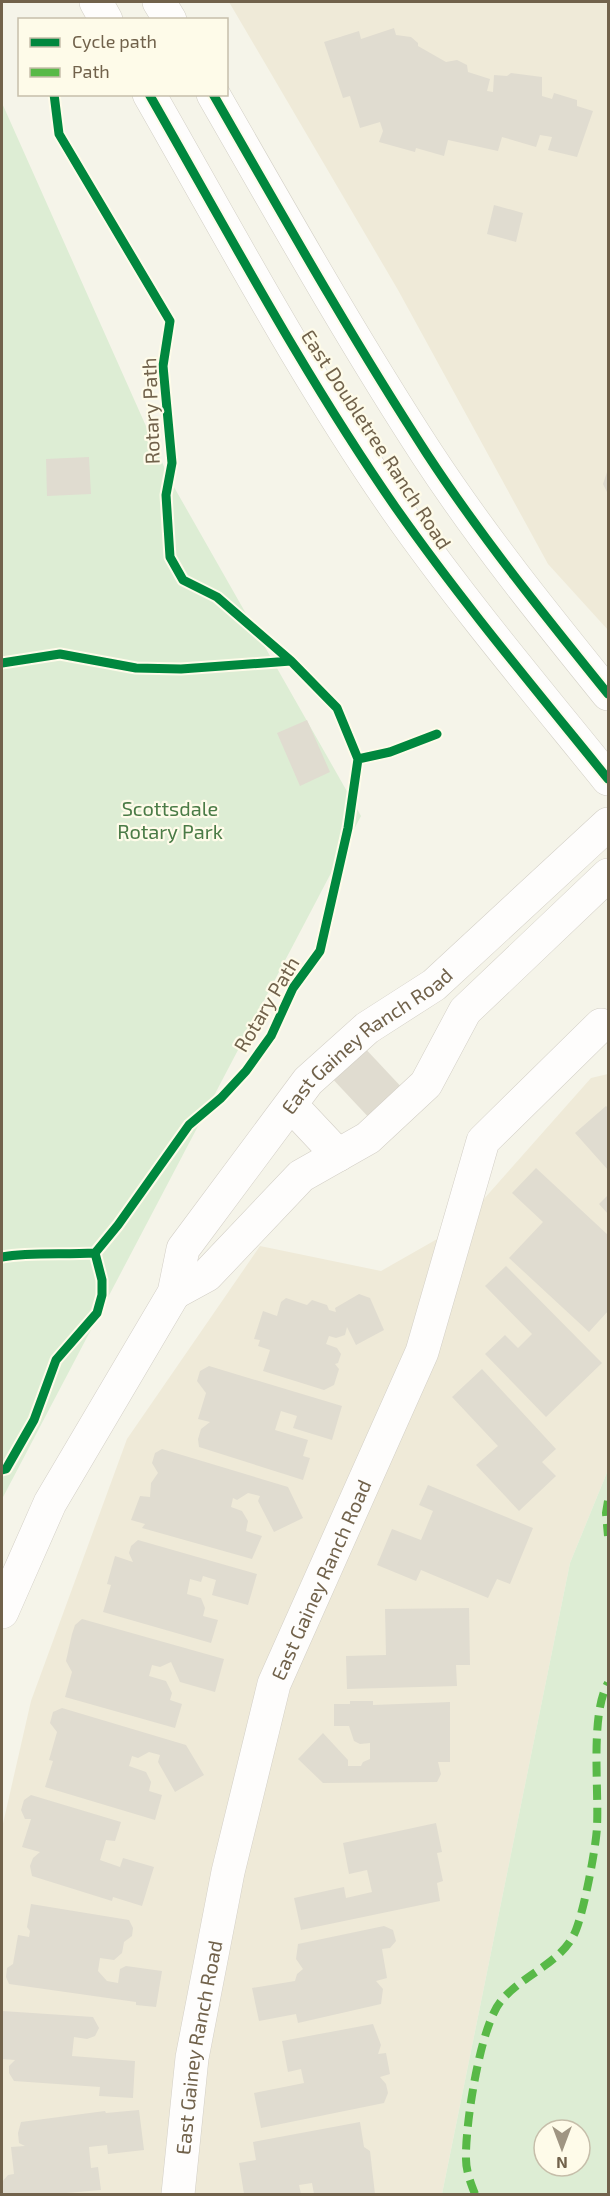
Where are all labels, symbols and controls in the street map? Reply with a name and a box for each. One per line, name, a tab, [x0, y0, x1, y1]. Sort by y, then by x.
legend	[18, 18, 228, 96]
text: Cycle path	[72, 30, 157, 52]
text: Path	[72, 60, 110, 82]
street label: East Doubletree Ranch Road	[297, 325, 457, 553]
street label: Rotary Path	[136, 357, 164, 465]
park label: Scottsdale Rotary Park	[117, 796, 223, 843]
street label: Rotary Path	[228, 952, 304, 1056]
street label: East Gainey Ranch Road	[276, 962, 457, 1118]
street label: East Gainey Ranch Road	[265, 1476, 376, 1684]
street label: East Gainey Ranch Road	[170, 1938, 227, 2156]
north arrow	[532, 2118, 592, 2178]
text: N	[556, 2154, 568, 2173]

